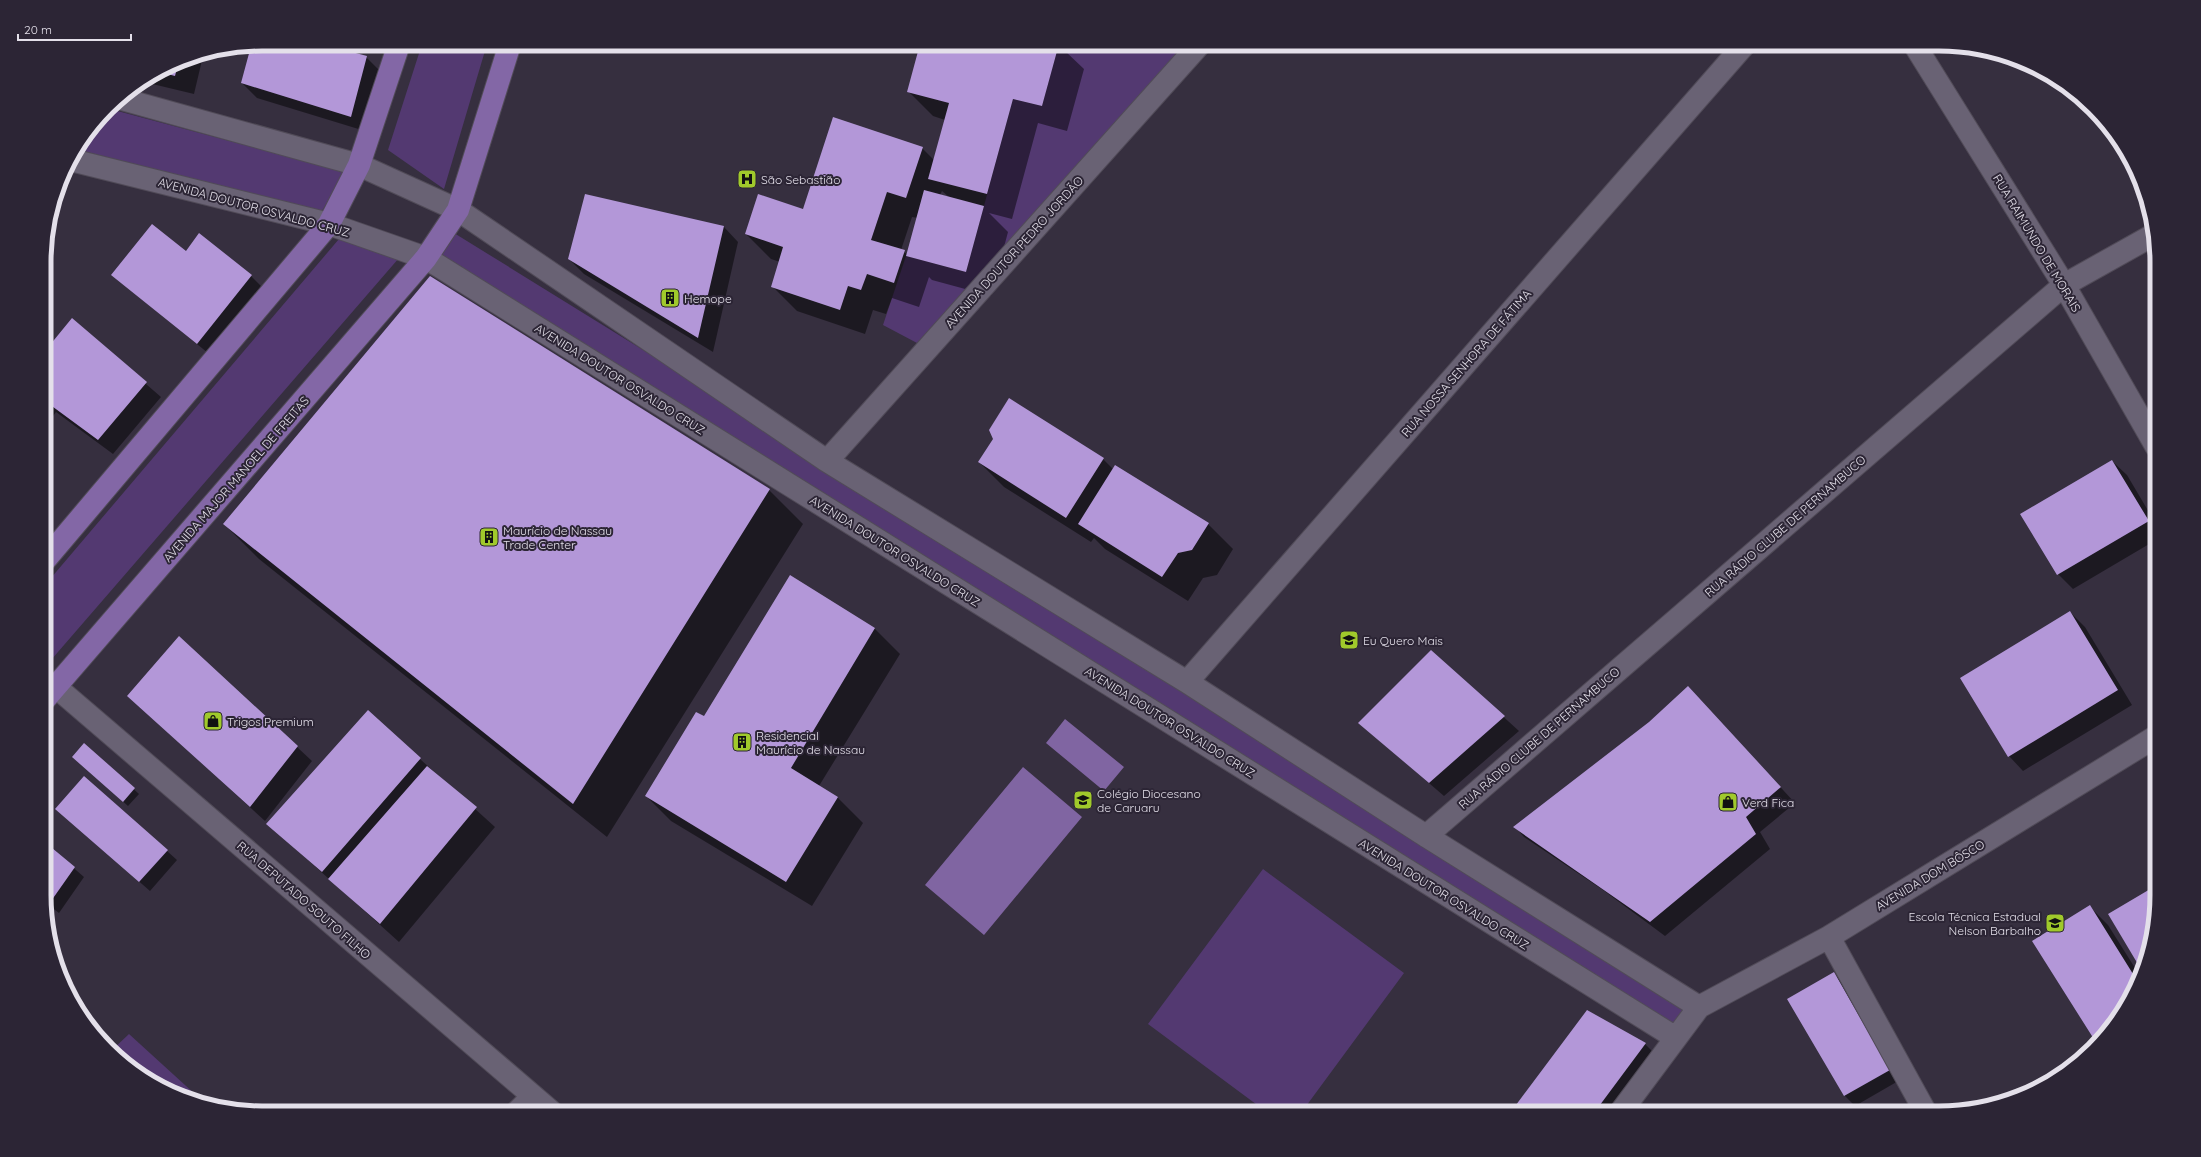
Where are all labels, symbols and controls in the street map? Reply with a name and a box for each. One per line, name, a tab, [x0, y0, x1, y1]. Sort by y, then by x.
scale bar	[18, 16, 131, 42]
text: 20 m	[24, 22, 52, 37]
hospital icon: São Sebastião	[736, 168, 758, 190]
street label: RUA RAIMUNDO DE MORAIS	[1990, 171, 2084, 315]
place label: São Sebastião	[761, 172, 840, 187]
street label: AVENIDA DOUTOR PEDRO JORDÃO	[942, 173, 1086, 331]
street label: AVENIDA DOUTOR OSVALDO CRUZ	[157, 174, 352, 240]
street label: RUA NOSSA SENHORA DE FÁTIMA	[1398, 286, 1534, 440]
building icon: Hemope	[659, 287, 681, 309]
place label: Hemope	[684, 291, 732, 306]
street label: AVENIDA DOUTOR OSVALDO CRUZ	[532, 320, 708, 438]
street label: AVENIDA MAJOR MANOEL DE FREITAS	[160, 393, 312, 565]
street label: RUA RÁDIO CLUBE DE PERNAMBUCO	[1701, 452, 1869, 600]
street label: AVENIDA DOUTOR OSVALDO CRUZ	[807, 492, 983, 610]
place label: Maurício de Nassau Trade Center	[503, 523, 612, 552]
building icon: Maurício de Nassau Trade Center	[478, 526, 500, 548]
school or university icon: Eu Quero Mais	[1338, 629, 1360, 651]
place label: Eu Quero Mais	[1363, 633, 1443, 648]
street label: AVENIDA DOUTOR OSVALDO CRUZ	[1082, 663, 1258, 781]
street label: RUA RÁDIO CLUBE DE PERNAMBUCO	[1455, 664, 1623, 812]
shop icon: Trigos Premium	[202, 710, 224, 732]
place label: Trigos Premium	[227, 714, 314, 729]
place label: Residencial Maurício de Nassau	[756, 728, 865, 757]
building icon: Residencial Maurício de Nassau	[731, 731, 753, 753]
place label: Colégio Diocesano de Caruaru	[1097, 786, 1201, 815]
school or university icon: Colégio Diocesano de Caruaru	[1072, 789, 1094, 811]
shop icon: Verd Fica	[1717, 791, 1739, 813]
place label: Verd Fica	[1742, 795, 1794, 810]
street label: AVENIDA DOUTOR OSVALDO CRUZ	[1356, 835, 1532, 953]
street label: AVENIDA DOM BÔSCO	[1873, 836, 1987, 914]
street label: RUA DEPUTADO SOUTO FILHO	[234, 838, 374, 962]
place label: Escola Técnica Estadual Nelson Barbalho	[1909, 909, 2041, 938]
school or university icon: Escola Técnica Estadual Nelson Barbalho	[2044, 912, 2066, 934]

